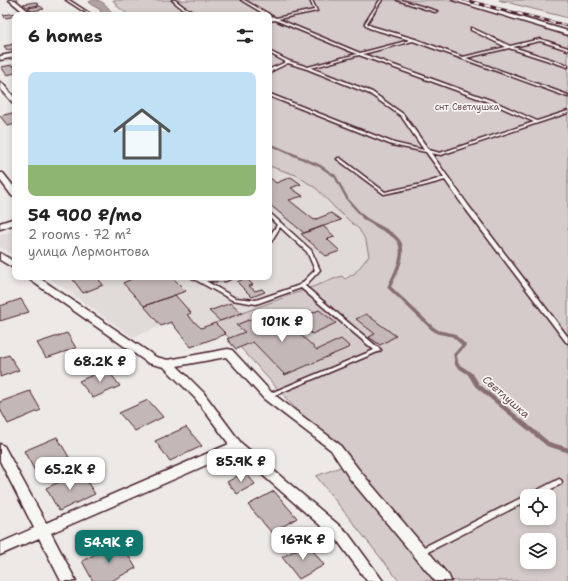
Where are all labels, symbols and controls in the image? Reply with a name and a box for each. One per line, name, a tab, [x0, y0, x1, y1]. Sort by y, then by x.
text: 6 homes	[28, 25, 103, 47]
icon: filters	[234, 25, 256, 47]
icon: home	[106, 98, 178, 170]
park label: снт Светлушка	[435, 101, 500, 113]
text: 54 900 ₽/mo	[28, 204, 142, 226]
text: 2 rooms · 72 m²	[28, 226, 132, 243]
text: улица Лермонтова	[28, 243, 149, 260]
pin: 101K ₽	[249, 309, 315, 343]
text: 101K ₽	[261, 313, 303, 330]
pin: 68.2K ₽	[63, 349, 137, 383]
text: 68.2K ₽	[74, 353, 126, 370]
water label: Светлушка	[479, 372, 533, 422]
pin: 85.9K ₽	[204, 449, 278, 483]
text: 85.9K ₽	[216, 453, 266, 470]
pin: 65.2K ₽	[33, 457, 107, 491]
text: 65.2K ₽	[44, 461, 96, 478]
map controls	[520, 489, 556, 569]
button: locate	[520, 489, 556, 525]
pin: 167K ₽	[270, 527, 336, 561]
pin: 54.9K ₽	[72, 530, 146, 564]
text: 167K ₽	[280, 531, 326, 548]
button: layers	[520, 533, 556, 569]
text: 54.9K ₽	[84, 534, 134, 551]

